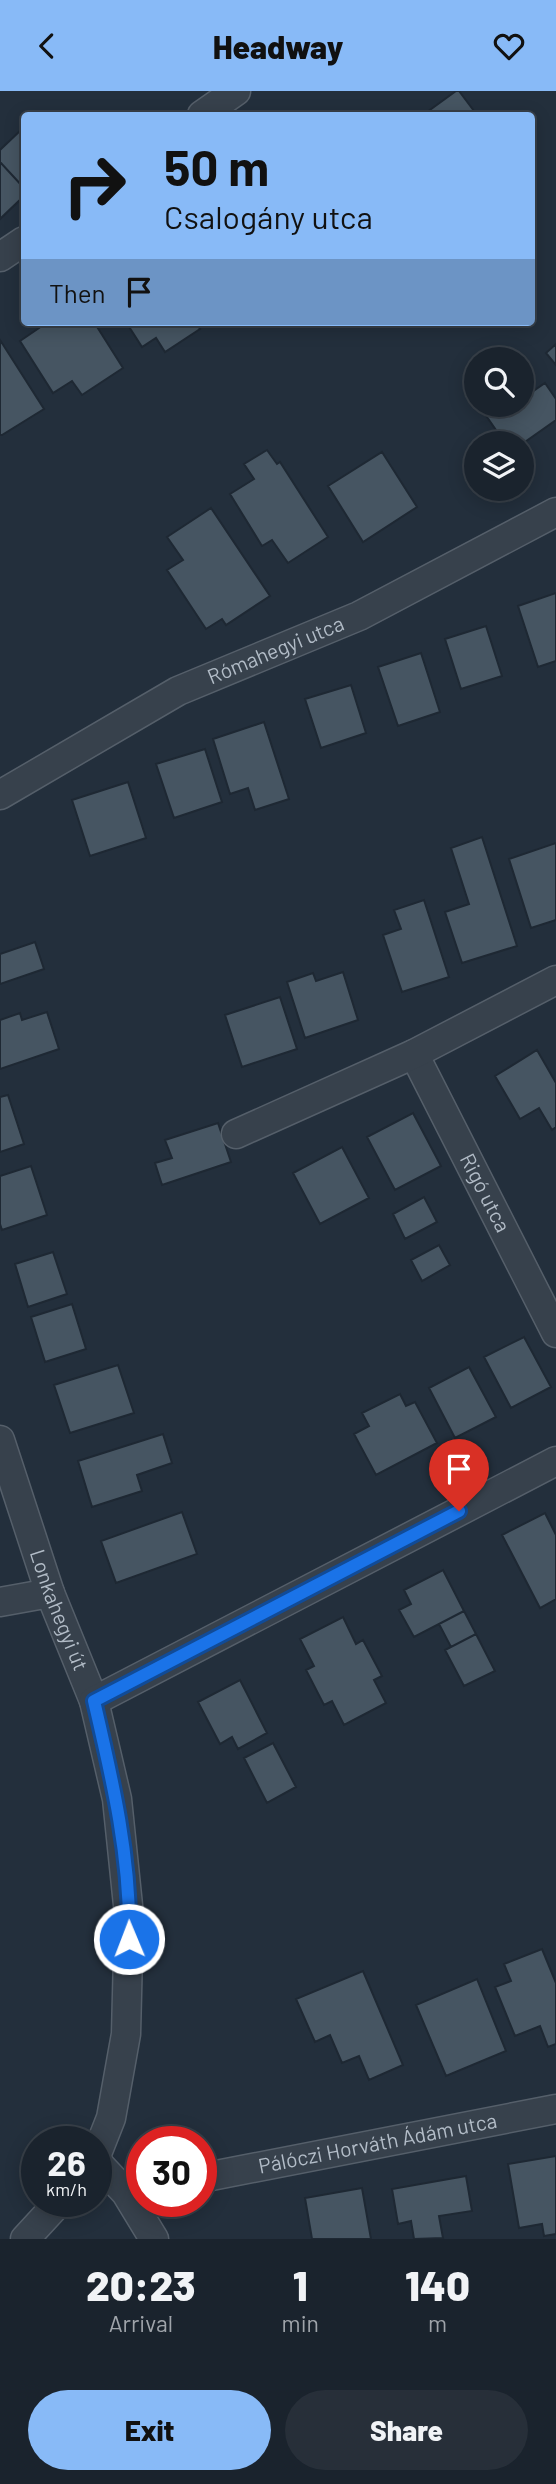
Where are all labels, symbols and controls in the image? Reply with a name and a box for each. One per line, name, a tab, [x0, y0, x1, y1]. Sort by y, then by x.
icon: back	[28, 27, 66, 65]
text: Headway	[213, 27, 343, 65]
icon: heart	[490, 27, 528, 65]
text: 50 m	[164, 137, 269, 196]
icon: right	[49, 140, 140, 231]
text: Csalogány utca	[164, 197, 373, 235]
icon: arrive	[120, 273, 158, 311]
text: Then	[49, 277, 106, 308]
map controls	[464, 347, 534, 501]
button: search	[464, 347, 534, 417]
button: layers	[464, 431, 534, 501]
street label: Rómahegyi utca	[203, 610, 347, 688]
street label: Rigó utca	[456, 1149, 517, 1236]
pin	[429, 1439, 489, 1511]
icon: arrive	[440, 1450, 478, 1488]
street label: Lonkahegyi út	[26, 1546, 94, 1674]
position arrow	[92, 1902, 166, 1976]
street label: Pálóczi Horváth Ádám utca	[256, 2107, 499, 2178]
speed limit sign: 30	[126, 2126, 217, 2217]
text: 26	[47, 2141, 86, 2183]
text: km/h	[46, 2178, 87, 2200]
text: 20:23	[86, 2259, 196, 2309]
text: 1	[293, 2259, 308, 2309]
text: 140	[405, 2259, 470, 2309]
text: Arrival	[109, 2309, 173, 2337]
text: min	[282, 2309, 319, 2337]
text: m	[428, 2309, 447, 2337]
button: Exit	[28, 2390, 271, 2470]
button: Share	[285, 2390, 528, 2470]

